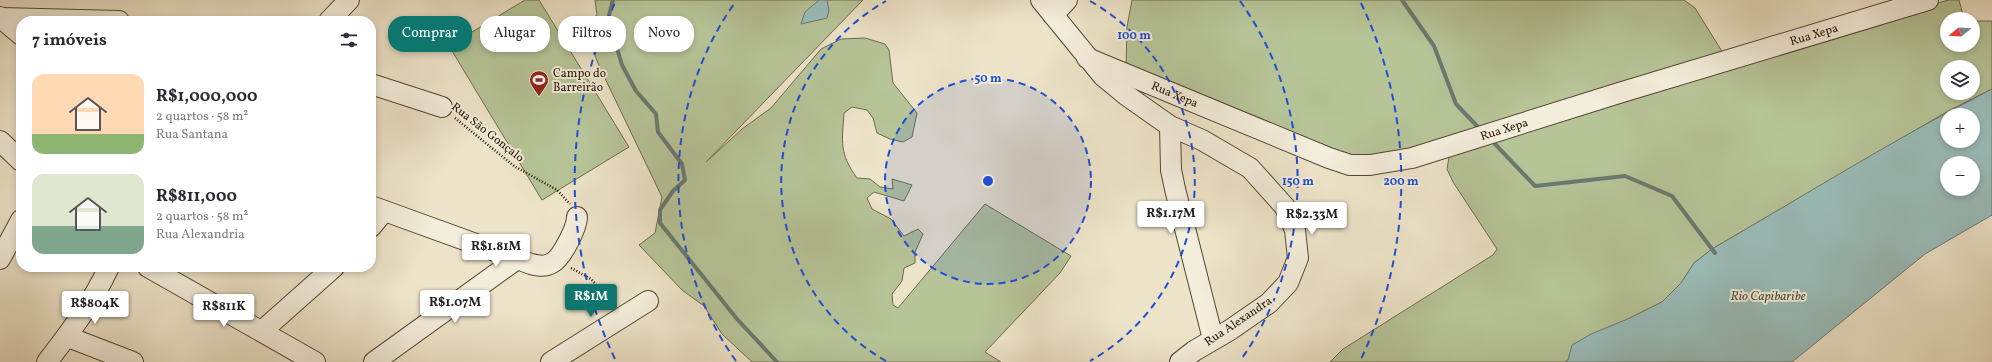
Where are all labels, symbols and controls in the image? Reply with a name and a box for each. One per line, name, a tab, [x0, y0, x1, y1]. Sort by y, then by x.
north arrow	[1940, 12, 1980, 52]
map controls	[1940, 12, 1980, 196]
chip: Comprar	[388, 16, 472, 52]
chip: Alugar	[480, 16, 550, 52]
chip: Filtros	[558, 16, 626, 52]
chip: Novo	[634, 16, 694, 52]
street label: Rua Xepa	[1788, 21, 1840, 50]
text: 100 m	[1117, 28, 1151, 44]
text: 7 imóveis	[32, 29, 107, 52]
icon: filters	[338, 29, 360, 51]
button: layers	[1940, 60, 1980, 100]
place label: Campo do Barreirão	[553, 66, 606, 96]
sports icon: Campo do Barreirão	[528, 69, 550, 97]
text: 50 m	[974, 71, 1002, 87]
street label: Rua Xepa	[1149, 78, 1200, 112]
text: R$1,000,000	[156, 85, 258, 108]
icon: home	[64, 90, 112, 138]
street label: Rua São Gonçalo	[448, 99, 527, 166]
text: 2 quartos · 58 m²	[156, 108, 248, 126]
button: +	[1940, 108, 1980, 148]
street label: Rua Xepa	[1478, 115, 1530, 145]
text: Rua Santana	[156, 126, 228, 144]
button: −	[1940, 156, 1980, 196]
centre of rings	[981, 174, 995, 188]
text: 150 m	[1282, 174, 1314, 190]
text: 200 m	[1383, 174, 1419, 190]
text: R$811,000	[156, 185, 237, 208]
icon: home	[64, 190, 112, 238]
pin: R$1.17M	[1134, 201, 1208, 235]
pin: R$2.33M	[1275, 202, 1349, 236]
text: R$1.17M	[1146, 205, 1196, 223]
text: R$2.33M	[1286, 206, 1338, 224]
text: 2 quartos · 58 m²	[156, 208, 248, 226]
text: Rua Alexandria	[156, 226, 245, 244]
pin: R$1.81M	[459, 234, 533, 268]
text: R$1.81M	[471, 238, 521, 256]
pin: R$1M	[567, 284, 615, 318]
text: R$1M	[574, 288, 608, 306]
water label: Rio Capibaribe	[1731, 288, 1806, 306]
pin: R$1.07M	[418, 290, 492, 324]
pin: R$804K	[62, 291, 128, 325]
street label: Rua Alexandra	[1202, 293, 1275, 350]
pin: R$811K	[191, 294, 257, 328]
text: R$1.07M	[429, 294, 481, 312]
text: R$804K	[71, 295, 119, 313]
text: R$811K	[202, 298, 246, 316]

